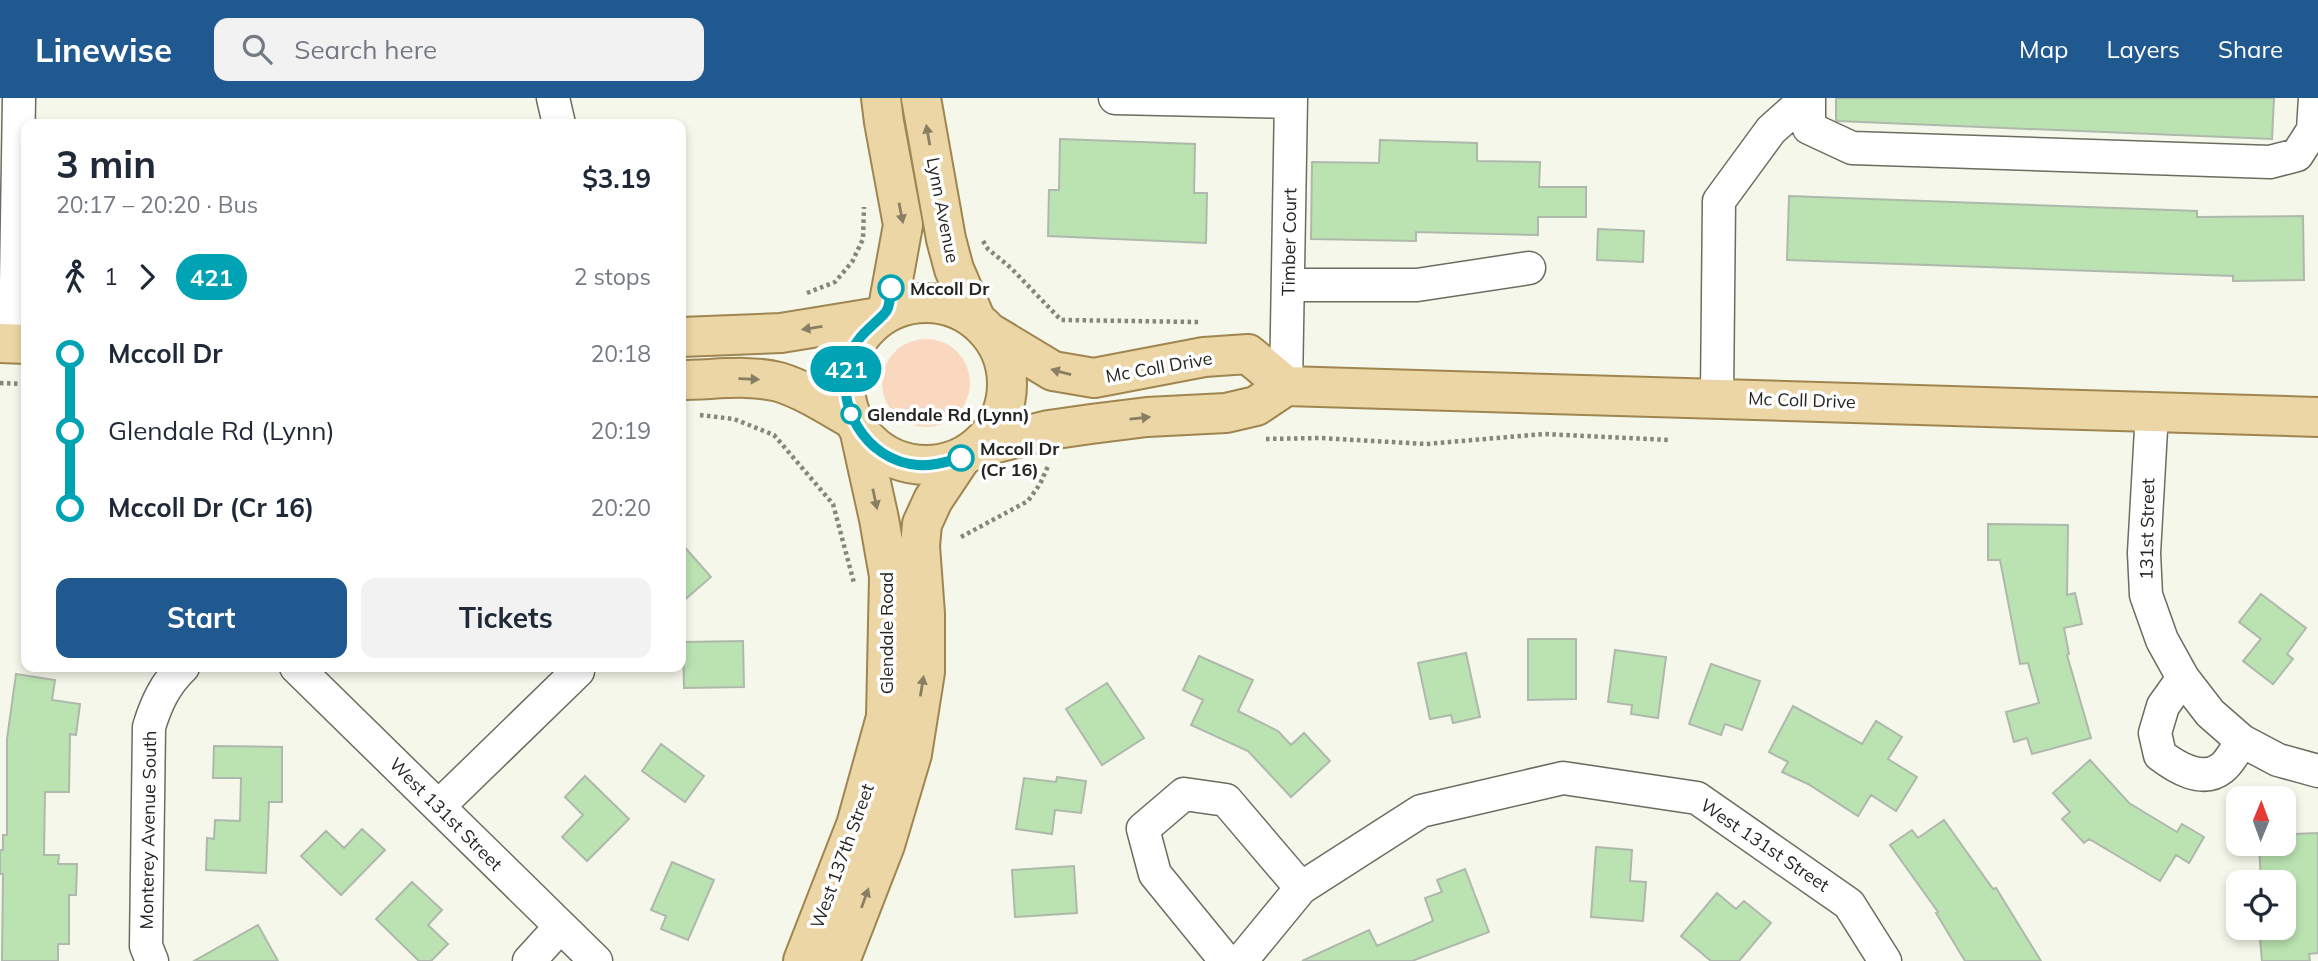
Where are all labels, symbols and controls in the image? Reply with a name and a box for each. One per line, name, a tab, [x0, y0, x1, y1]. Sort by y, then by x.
search box	[214, 18, 704, 81]
text: Linewise	[35, 29, 172, 70]
icon: search	[238, 30, 276, 68]
text: Search here	[294, 33, 437, 66]
text: Map	[2019, 34, 2068, 64]
text: Layers	[2106, 34, 2180, 64]
text: Share	[2218, 34, 2283, 64]
one-way arrow	[922, 123, 933, 145]
text: 3 min	[56, 140, 156, 188]
street label: Lynn Avenue	[921, 155, 965, 265]
text: $3.19	[582, 162, 651, 195]
street label: Timber Court	[1277, 188, 1301, 296]
text: 20:17 – 20:20 · Bus	[56, 190, 258, 219]
one-way arrow	[896, 202, 907, 224]
icon: walk	[56, 258, 94, 296]
icon: forward	[128, 258, 166, 296]
text: 1	[104, 262, 118, 291]
text: 421	[190, 262, 233, 292]
text: 2 stops	[574, 262, 651, 291]
marker: Mccoll Dr	[878, 275, 904, 301]
place label: Mccoll Dr	[910, 277, 990, 300]
one-way arrow	[801, 323, 823, 334]
text: Mccoll Dr	[108, 337, 222, 370]
text: 20:18	[591, 339, 651, 368]
line badge: 421	[806, 346, 886, 392]
street label: Mc Coll Drive	[1104, 346, 1214, 388]
text: 421	[824, 354, 868, 384]
one-way arrow	[1050, 366, 1071, 376]
one-way arrow	[738, 373, 760, 385]
street label: Mc Coll Drive	[1748, 387, 1856, 413]
place label: Glendale Rd (Lynn)	[867, 403, 1030, 426]
marker: Glendale Rd (Lynn)	[841, 404, 861, 424]
one-way arrow	[1129, 412, 1151, 423]
text: Glendale Rd (Lynn)	[108, 414, 335, 447]
text: 20:19	[591, 416, 651, 445]
place label: Mccoll Dr (Cr 16)	[980, 437, 1060, 481]
marker: Mccoll Dr (Cr 16)	[948, 445, 974, 471]
street label: 131st Street	[2135, 478, 2159, 580]
one-way arrow	[870, 488, 881, 510]
text: Mccoll Dr (Cr 16)	[108, 491, 314, 524]
text: 20:20	[591, 493, 651, 522]
street label: Glendale Road	[875, 572, 898, 694]
button: Start	[56, 578, 347, 658]
button: Tickets	[361, 578, 651, 658]
one-way arrow	[917, 675, 928, 697]
street label: Monterey Avenue South	[135, 730, 161, 930]
street label: West 131st Street	[385, 753, 507, 875]
street label: West 137th Street	[805, 781, 879, 931]
north arrow	[2226, 786, 2296, 856]
map controls	[2226, 786, 2296, 940]
street label: West 131st Street	[1696, 793, 1834, 897]
button: locate	[2226, 870, 2296, 940]
one-way arrow	[860, 887, 871, 908]

